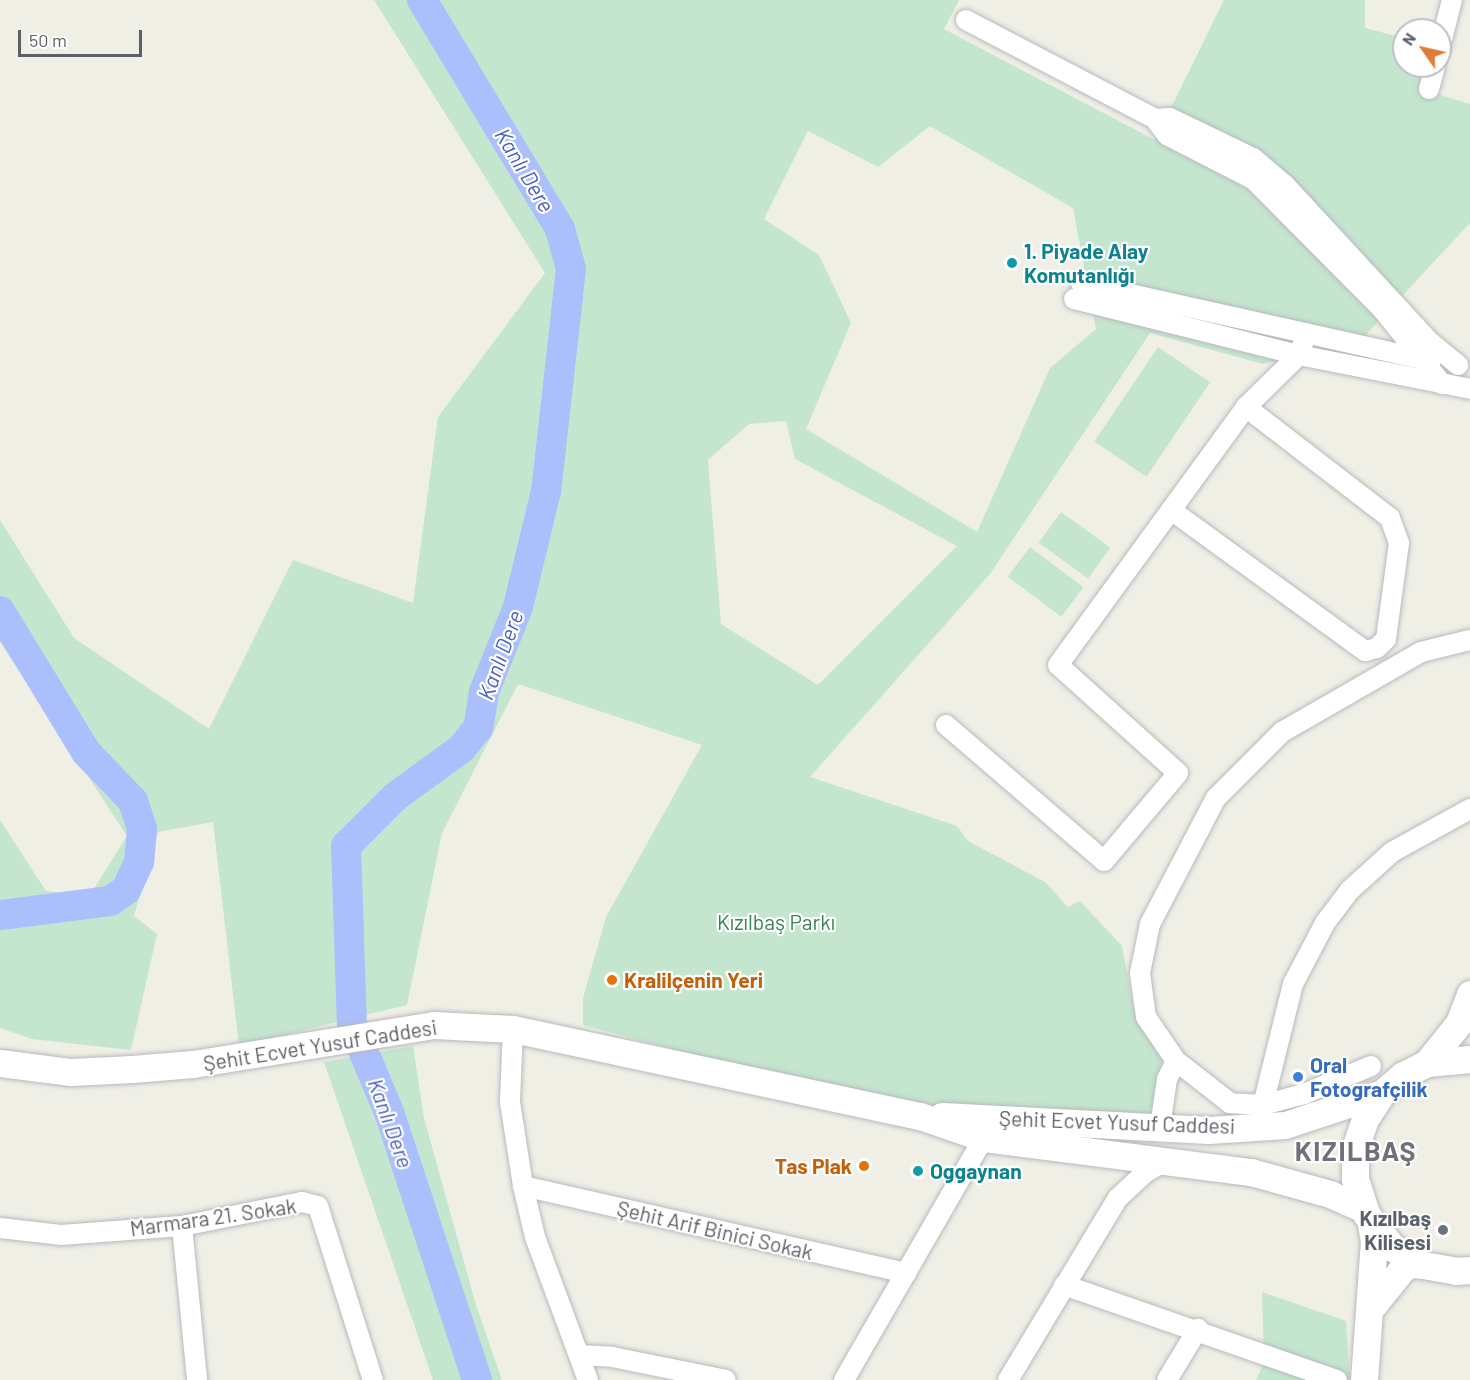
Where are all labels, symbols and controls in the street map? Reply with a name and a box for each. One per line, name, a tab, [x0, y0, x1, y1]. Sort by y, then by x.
scale bar	[21, 18, 146, 56]
north arrow	[1392, 18, 1452, 78]
text: 50 m	[29, 29, 67, 51]
text: N	[1397, 29, 1419, 49]
water label: Kanlı Dere	[490, 123, 560, 217]
place label: 1. Piyade Alay Komutanlığı	[1024, 238, 1148, 288]
marker: 1. Piyade Alay Komutanlığı	[1005, 256, 1019, 270]
water label: Kanlı Dere	[472, 607, 528, 703]
park label: Kızılbaş Parkı	[717, 909, 835, 935]
place label: Kralilçenin Yeri	[624, 967, 763, 993]
marker: Kralilçenin Yeri	[605, 973, 619, 987]
street label: Şehit Ecvet Yusuf Caddesi	[201, 1014, 439, 1076]
place label: Oral Fotografçilik	[1310, 1052, 1428, 1102]
marker: Oral Fotografçilik	[1291, 1070, 1305, 1084]
water label: Kanlı Dere	[363, 1075, 419, 1171]
street label: Şehit Ecvet Yusuf Caddesi	[998, 1105, 1236, 1139]
district label: KIZILBAŞ	[1295, 1135, 1417, 1167]
place label: Tas Plak	[775, 1153, 852, 1179]
place label: Oggaynan	[930, 1158, 1022, 1184]
marker: Tas Plak	[857, 1159, 871, 1173]
marker: Oggaynan	[911, 1164, 925, 1178]
street label: Marmara 21. Sokak	[128, 1193, 298, 1241]
street label: Şehit Arif Binici Sokak	[615, 1195, 815, 1265]
place label: Kızılbaş Kilisesi	[1360, 1205, 1431, 1255]
marker: Kızılbaş Kilisesi	[1436, 1223, 1450, 1237]

